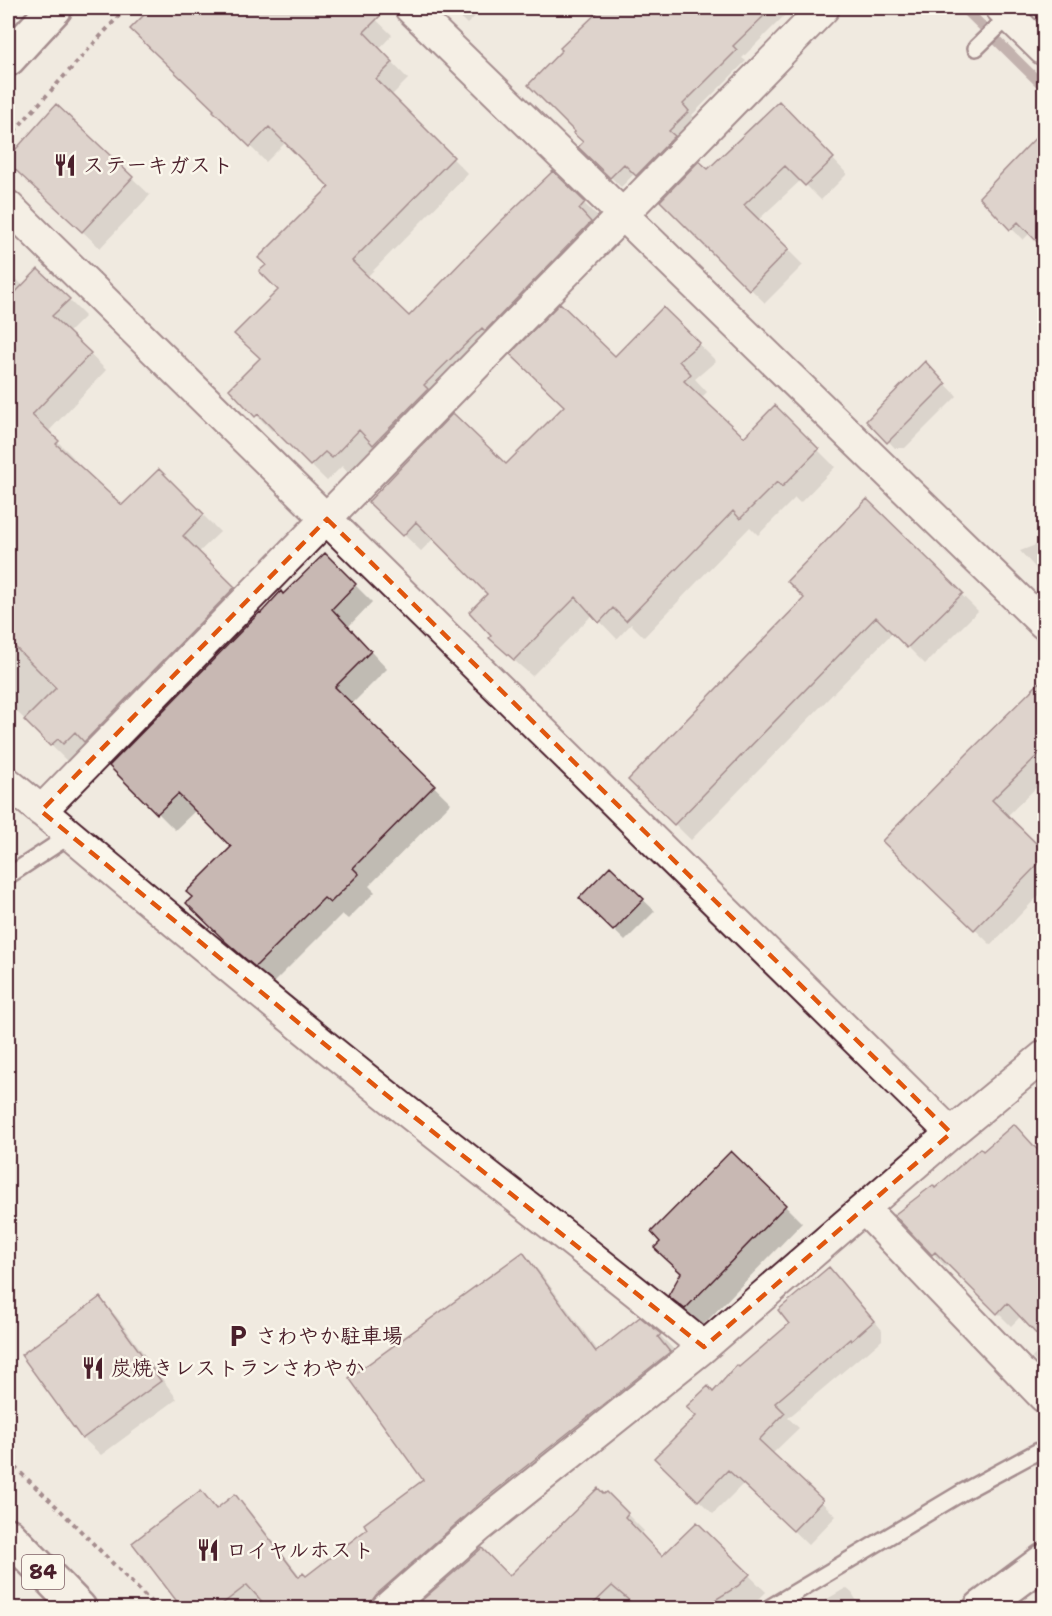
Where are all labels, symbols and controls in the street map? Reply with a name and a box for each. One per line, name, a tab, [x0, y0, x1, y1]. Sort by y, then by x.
place label: ステーキガスト	[83, 151, 233, 179]
restaurant icon: ステーキガスト	[52, 152, 78, 178]
place label: さわやか駐車場	[256, 1322, 403, 1350]
parking icon: さわやか駐車場	[225, 1323, 251, 1349]
place label: 炭焼きレストランさわやか	[111, 1354, 365, 1382]
restaurant icon: 炭焼きレストランさわやか	[80, 1355, 106, 1381]
place label: ロイヤルホスト	[226, 1536, 374, 1564]
restaurant icon: ロイヤルホスト	[195, 1537, 221, 1563]
road number: 84	[22, 1555, 64, 1589]

